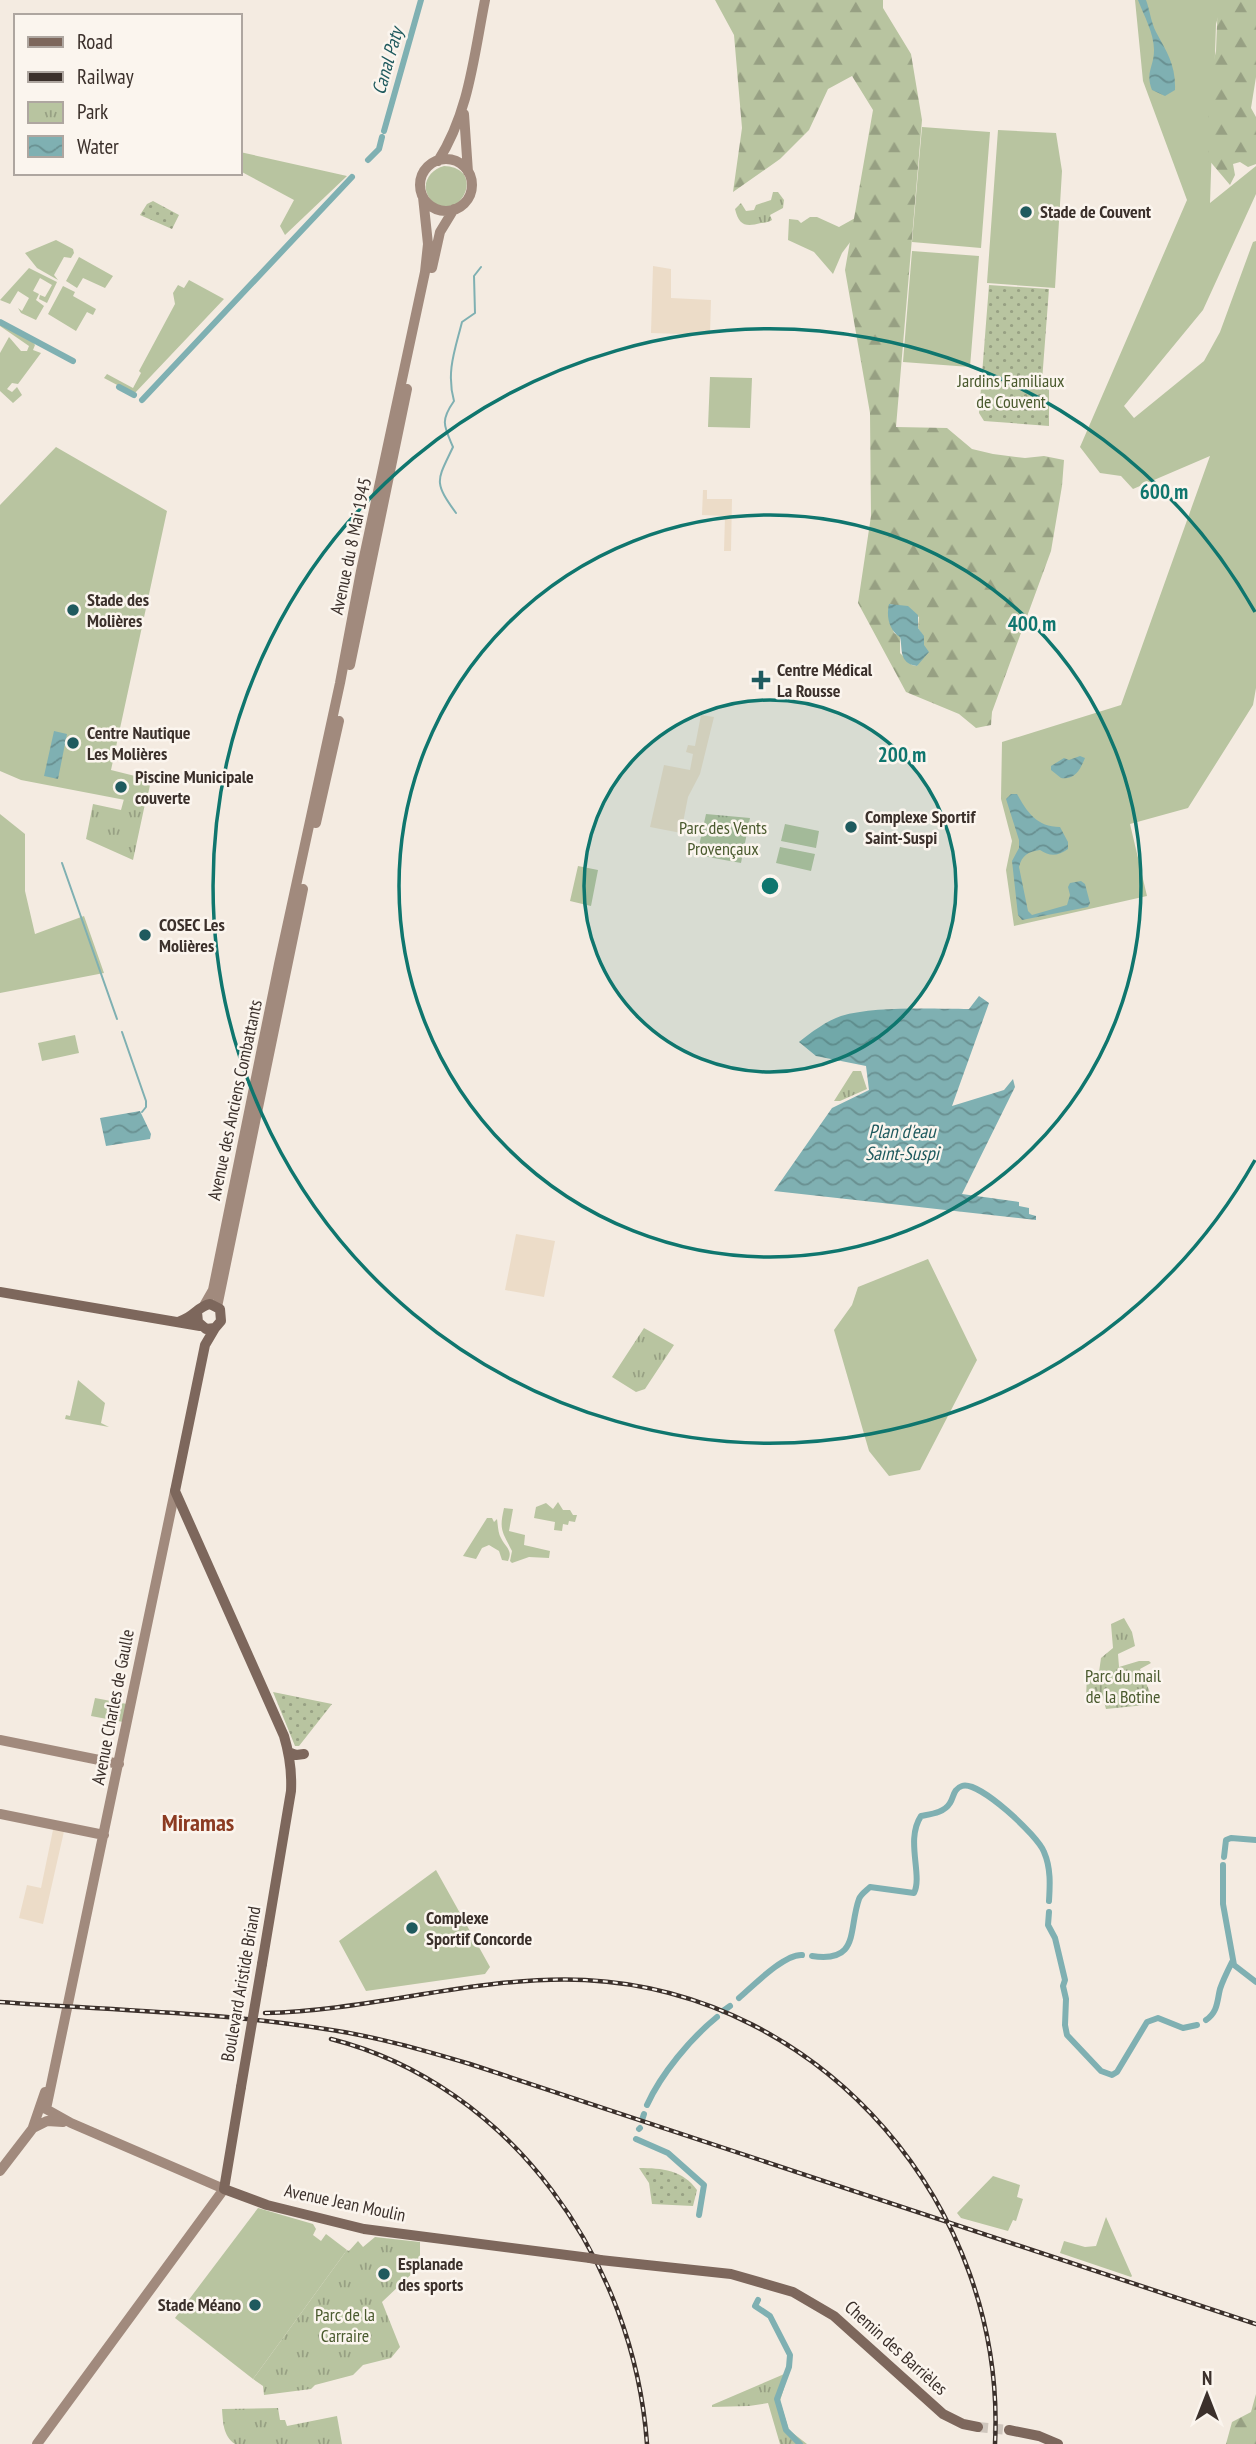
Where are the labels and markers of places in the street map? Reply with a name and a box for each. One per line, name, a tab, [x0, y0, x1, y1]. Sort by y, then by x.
place label: Stade de Couvent	[1040, 200, 1152, 223]
marker: Stade de Couvent	[1018, 204, 1034, 220]
place label: Stade des Molières	[87, 588, 149, 632]
marker: Stade des Molières	[65, 602, 81, 618]
place label: Centre Médical La Rousse	[777, 658, 873, 702]
marker: Centre Médical La Rousse	[751, 670, 771, 690]
place label: Centre Nautique Les Molières	[87, 721, 191, 765]
marker: Centre Nautique Les Molières	[65, 735, 81, 751]
place label: Piscine Municipale couverte	[135, 765, 254, 809]
marker: Piscine Municipale couverte	[113, 779, 129, 795]
place label: Complexe Sportif Saint-Suspi	[865, 805, 976, 849]
marker: Complexe Sportif Saint-Suspi	[843, 819, 859, 835]
centre of rings	[758, 874, 782, 898]
place label: COSEC Les Molières	[159, 913, 225, 957]
marker: COSEC Les Molières	[137, 927, 153, 943]
place label: Complexe Sportif Concorde	[426, 1906, 532, 1950]
marker: Complexe Sportif Concorde	[404, 1920, 420, 1936]
place label: Esplanade des sports	[398, 2252, 463, 2296]
marker: Esplanade des sports	[376, 2266, 392, 2282]
place label: Stade Méano	[158, 2293, 241, 2316]
marker: Stade Méano	[247, 2297, 263, 2313]

